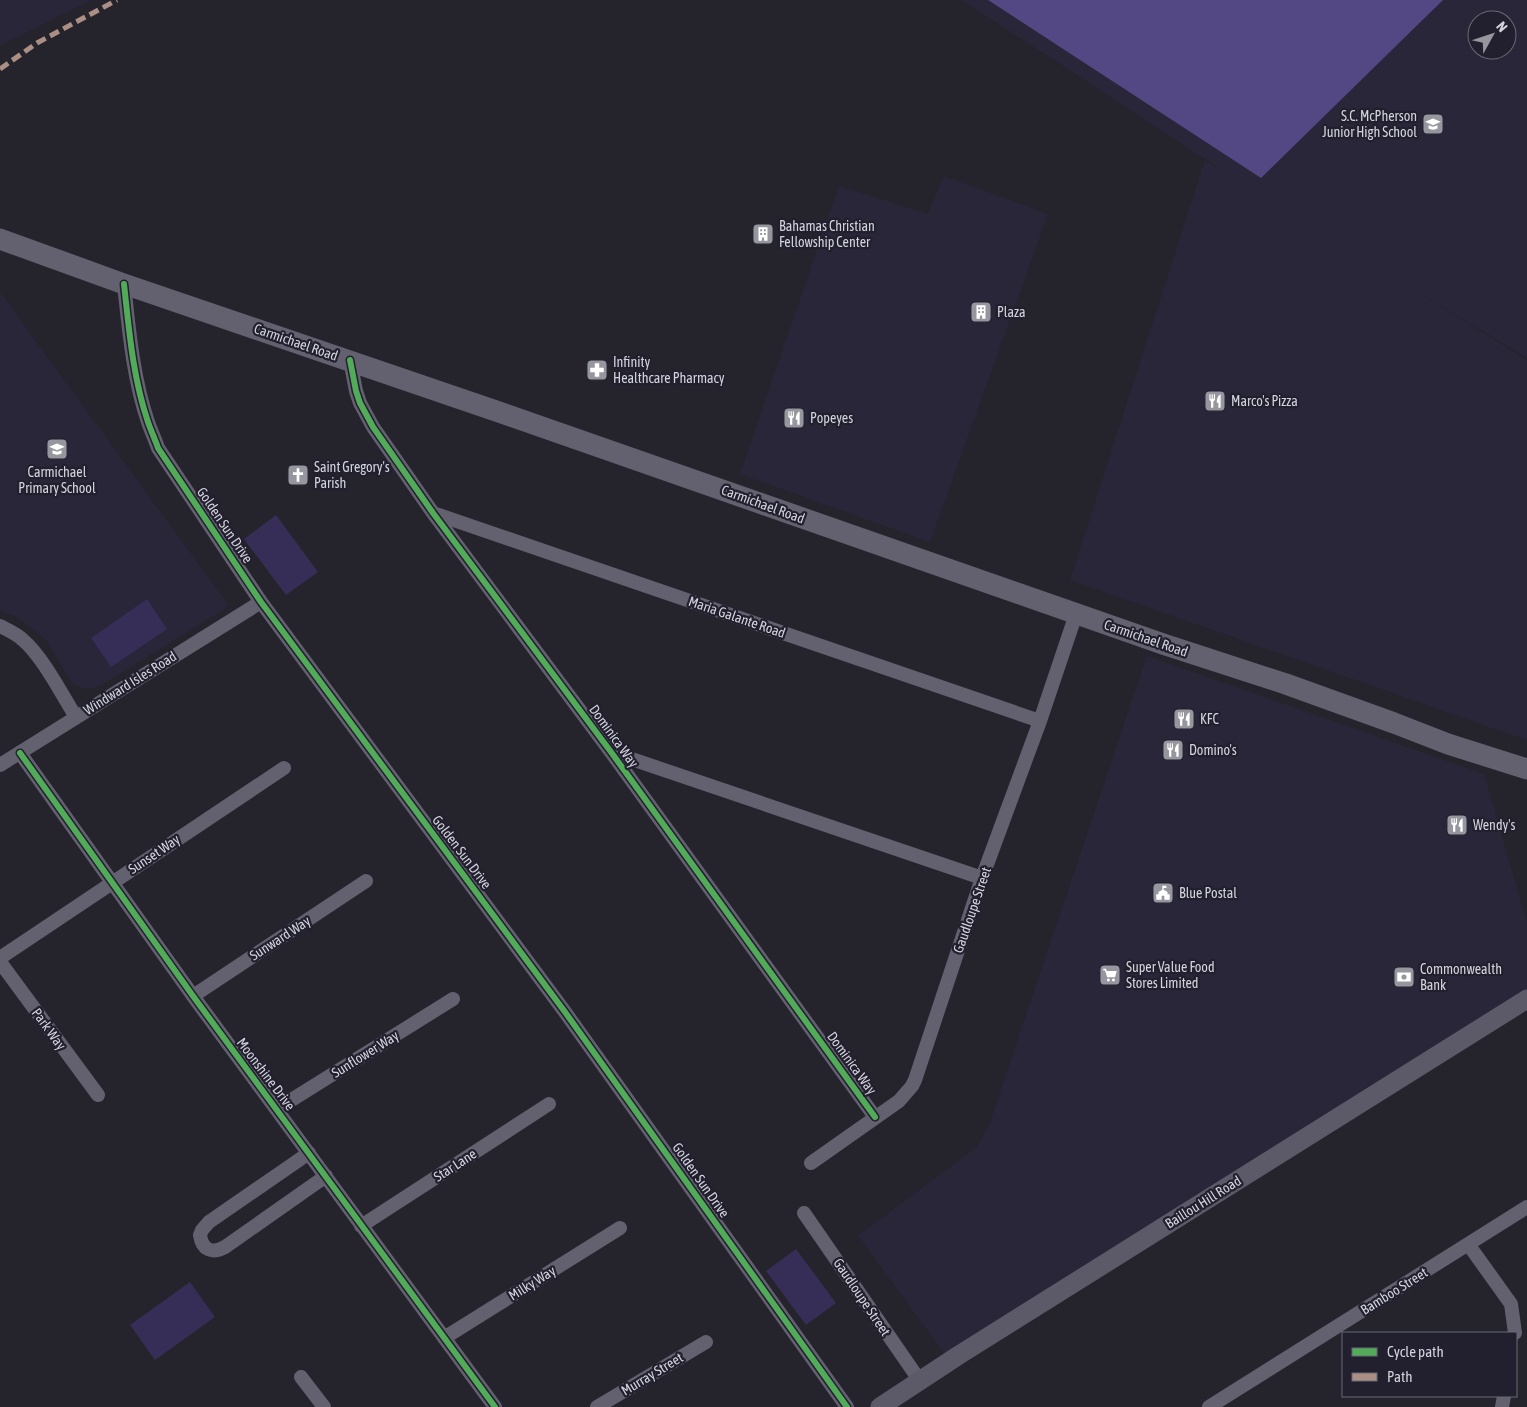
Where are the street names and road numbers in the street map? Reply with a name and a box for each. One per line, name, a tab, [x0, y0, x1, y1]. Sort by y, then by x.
street label: Carmichael Road	[252, 320, 340, 364]
street label: Carmichael Road	[719, 482, 807, 526]
street label: Golden Sun Drive	[194, 484, 256, 566]
street label: Maria Galante Road	[686, 593, 788, 641]
street label: Carmichael Road	[1102, 616, 1190, 660]
street label: Windward Isles Road	[81, 648, 179, 718]
street label: Dominica Way	[586, 702, 642, 771]
street label: Golden Sun Drive	[429, 812, 495, 892]
street label: Sunset Way	[125, 831, 183, 877]
street label: Gaudloupe Street	[950, 865, 994, 955]
street label: Sunward Way	[247, 912, 313, 963]
street label: Park Way	[29, 1005, 70, 1053]
street label: Sunflower Way	[329, 1027, 402, 1081]
street label: Dominica Way	[824, 1029, 880, 1098]
street label: Moonshine Drive	[234, 1035, 298, 1113]
street label: Golden Sun Drive	[669, 1139, 733, 1221]
street label: Star Lane	[431, 1145, 479, 1185]
street label: Baillou Hill Road	[1162, 1172, 1244, 1232]
street label: Gaudloupe Street	[830, 1255, 894, 1339]
street label: Milky Way	[506, 1262, 559, 1304]
street label: Bamboo Street	[1358, 1264, 1430, 1318]
street label: Murray Street	[618, 1349, 686, 1399]

